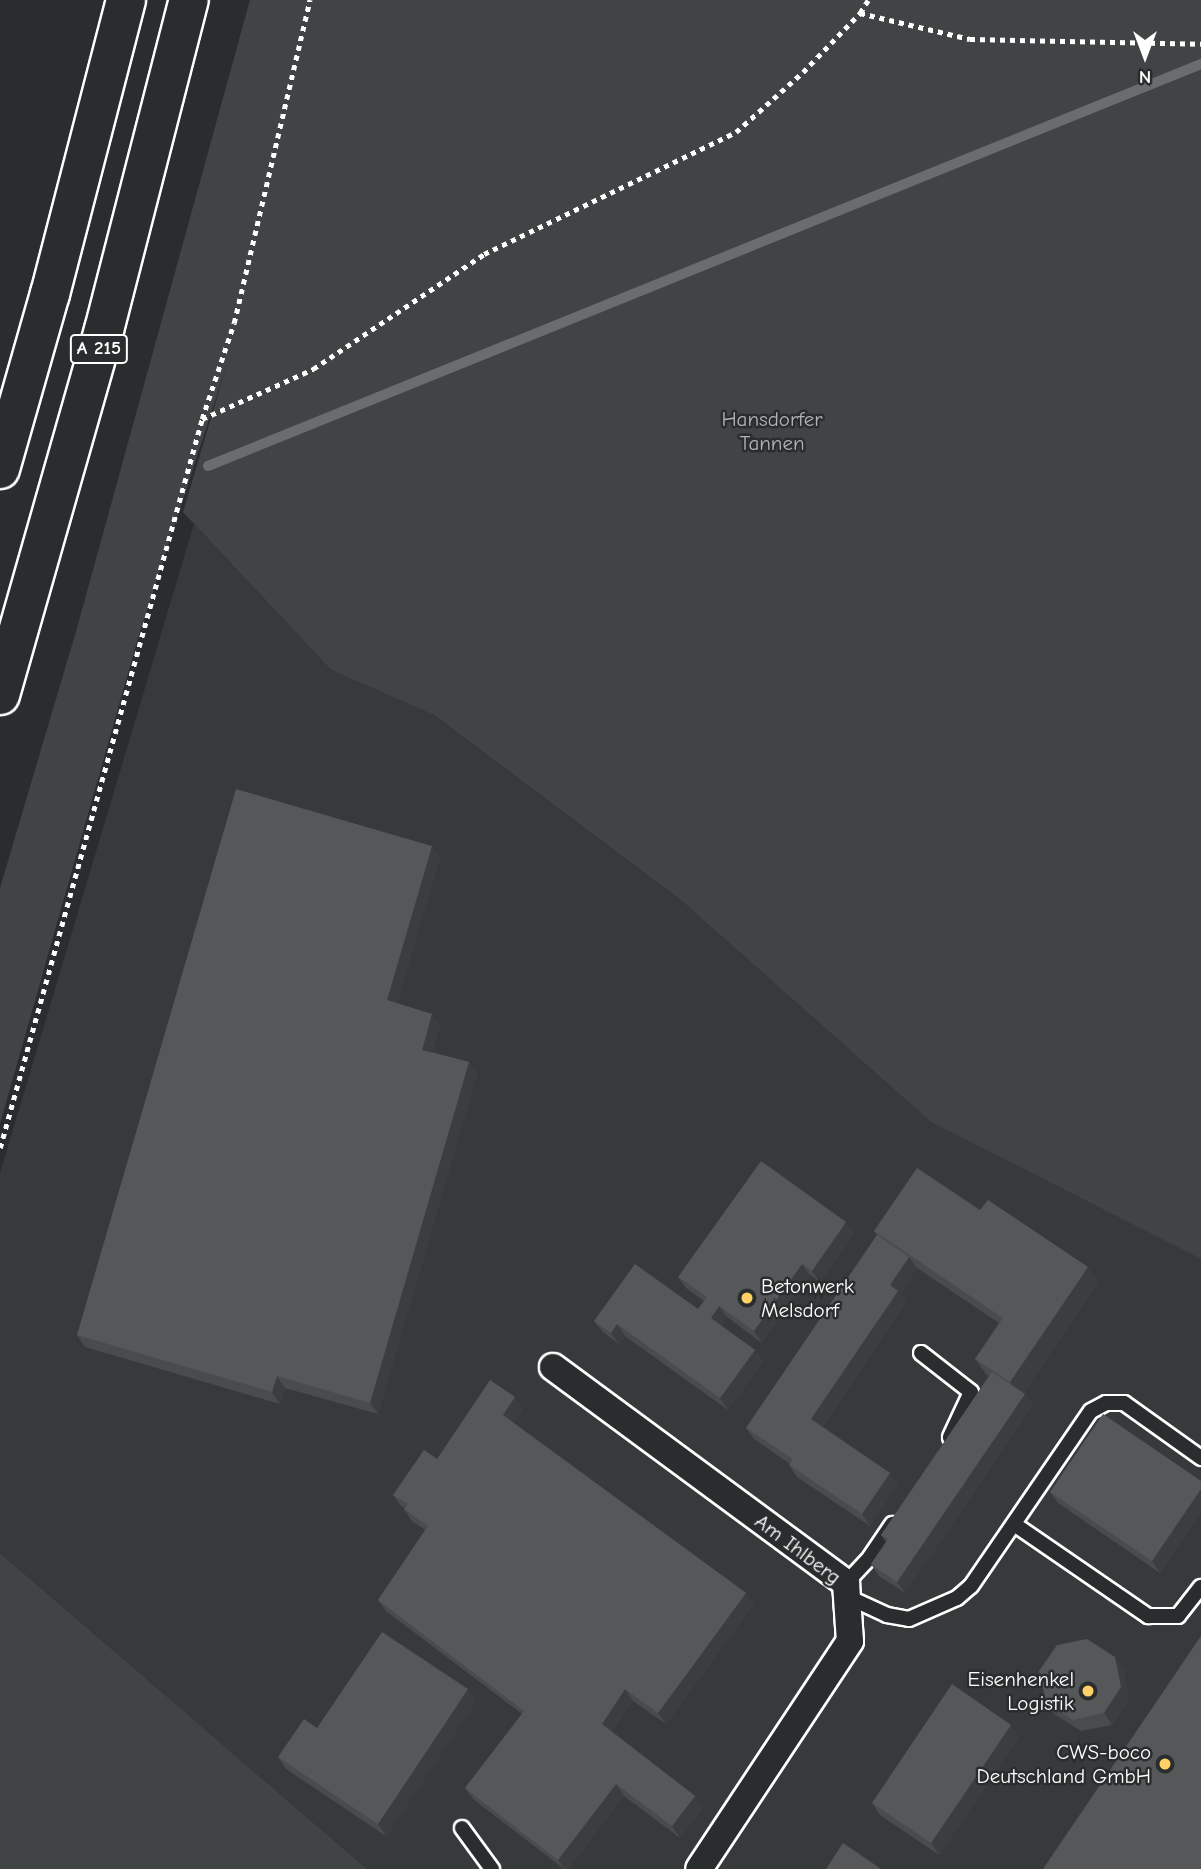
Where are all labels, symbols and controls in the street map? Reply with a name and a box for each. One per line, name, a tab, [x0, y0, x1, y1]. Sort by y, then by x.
north arrow	[1110, 21, 1180, 91]
text: N	[1139, 66, 1151, 88]
road number: A 215	[69, 334, 129, 364]
park label: Hansdorfer Tannen	[721, 406, 823, 456]
place label: Betonwerk Melsdorf	[761, 1273, 854, 1323]
marker: Betonwerk Melsdorf	[739, 1290, 755, 1306]
street label: Am Ihlberg	[750, 1508, 846, 1590]
place label: Eisenhenkel Logistik	[968, 1666, 1074, 1716]
marker: Eisenhenkel Logistik	[1080, 1683, 1096, 1699]
place label: CWS-boco Deutschland GmbH	[976, 1739, 1151, 1789]
marker: CWS-boco Deutschland GmbH	[1157, 1756, 1173, 1772]

